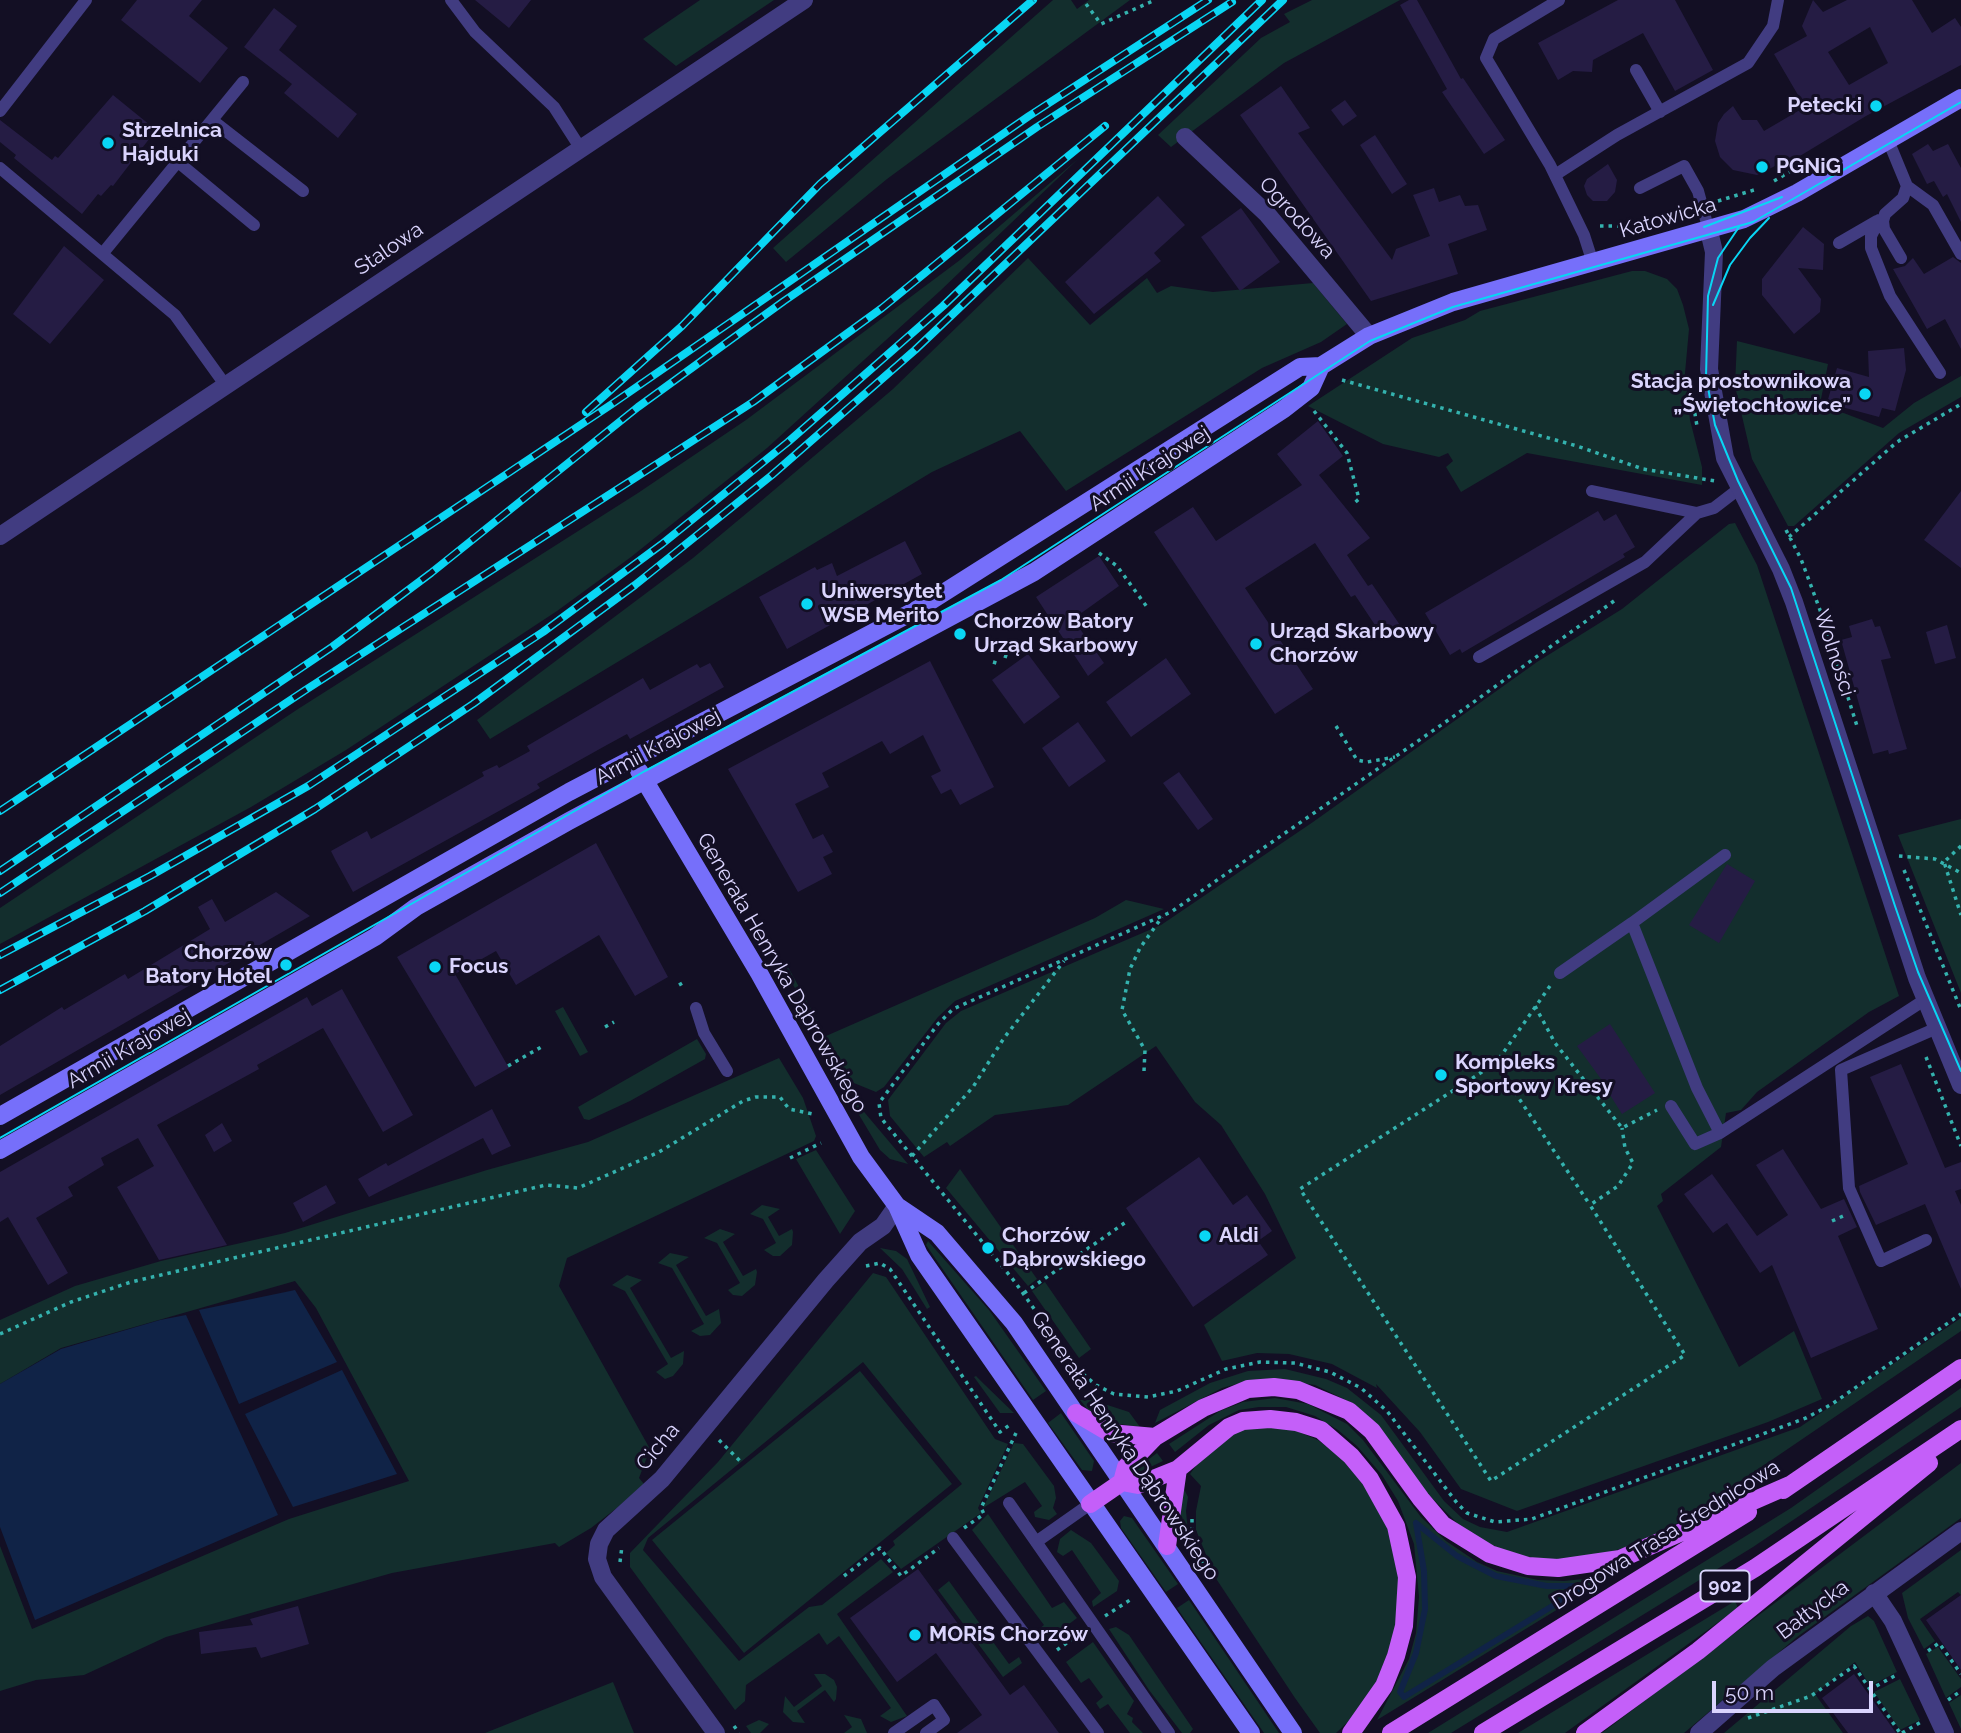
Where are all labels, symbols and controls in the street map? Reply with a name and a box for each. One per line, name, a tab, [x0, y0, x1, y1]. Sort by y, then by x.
place label: Petecki	[1787, 93, 1862, 119]
marker: Petecki	[1868, 98, 1884, 114]
place label: Strzelnica Hajduki	[122, 118, 222, 168]
marker: Strzelnica Hajduki	[100, 135, 116, 151]
place label: PGNiG	[1776, 154, 1841, 180]
marker: PGNiG	[1754, 159, 1770, 175]
street label: Ogrodowa	[1254, 172, 1340, 264]
street label: Katowicka	[1617, 192, 1719, 244]
street label: Stalowa	[350, 217, 428, 281]
place label: Stacja prostownikowa „Świętochłowice”	[1631, 369, 1851, 419]
marker: Stacja prostownikowa „Świętochłowice”	[1857, 386, 1873, 402]
street label: Armii Krajowej	[1085, 421, 1215, 517]
place label: Uniwersytet WSB Merito	[821, 579, 943, 629]
marker: Uniwersytet WSB Merito	[799, 596, 815, 612]
street label: Wolności	[1808, 606, 1860, 700]
place label: Chorzów Batory Urząd Skarbowy	[974, 609, 1138, 659]
place label: Urząd Skarbowy Chorzów	[1270, 619, 1434, 669]
marker: Chorzów Batory Urząd Skarbowy	[952, 626, 968, 642]
marker: Urząd Skarbowy Chorzów	[1248, 636, 1264, 652]
street label: Armii Krajowej	[591, 703, 725, 791]
street label: Generała Henryka Dąbrowskiego	[691, 829, 873, 1117]
place label: Chorzów Batory Hotel	[145, 940, 272, 990]
place label: Focus	[449, 954, 508, 980]
marker: Chorzów Batory Hotel	[278, 957, 294, 973]
marker: Focus	[427, 959, 443, 975]
street label: Armii Krajowej	[63, 1004, 195, 1094]
place label: Kompleks Sportowy Kresy	[1455, 1050, 1613, 1100]
marker: Kompleks Sportowy Kresy	[1433, 1067, 1449, 1083]
place label: Chorzów Dąbrowskiego	[1002, 1223, 1146, 1273]
place label: Aldi	[1219, 1223, 1259, 1249]
marker: Aldi	[1197, 1228, 1213, 1244]
marker: Chorzów Dąbrowskiego	[980, 1240, 996, 1256]
street label: Generała Henryka Dąbrowskiego	[1025, 1307, 1225, 1585]
street label: Cicha	[631, 1418, 685, 1476]
street label: Drogowa Trasa Średnicowa	[1548, 1454, 1784, 1616]
road number: 902	[1700, 1570, 1750, 1602]
street label: Bałtycka	[1772, 1575, 1854, 1645]
place label: MORiS Chorzów	[929, 1622, 1088, 1648]
marker: MORiS Chorzów	[907, 1627, 923, 1643]
scale bar	[1716, 1666, 1877, 1710]
text: 50 m	[1725, 1680, 1774, 1705]

